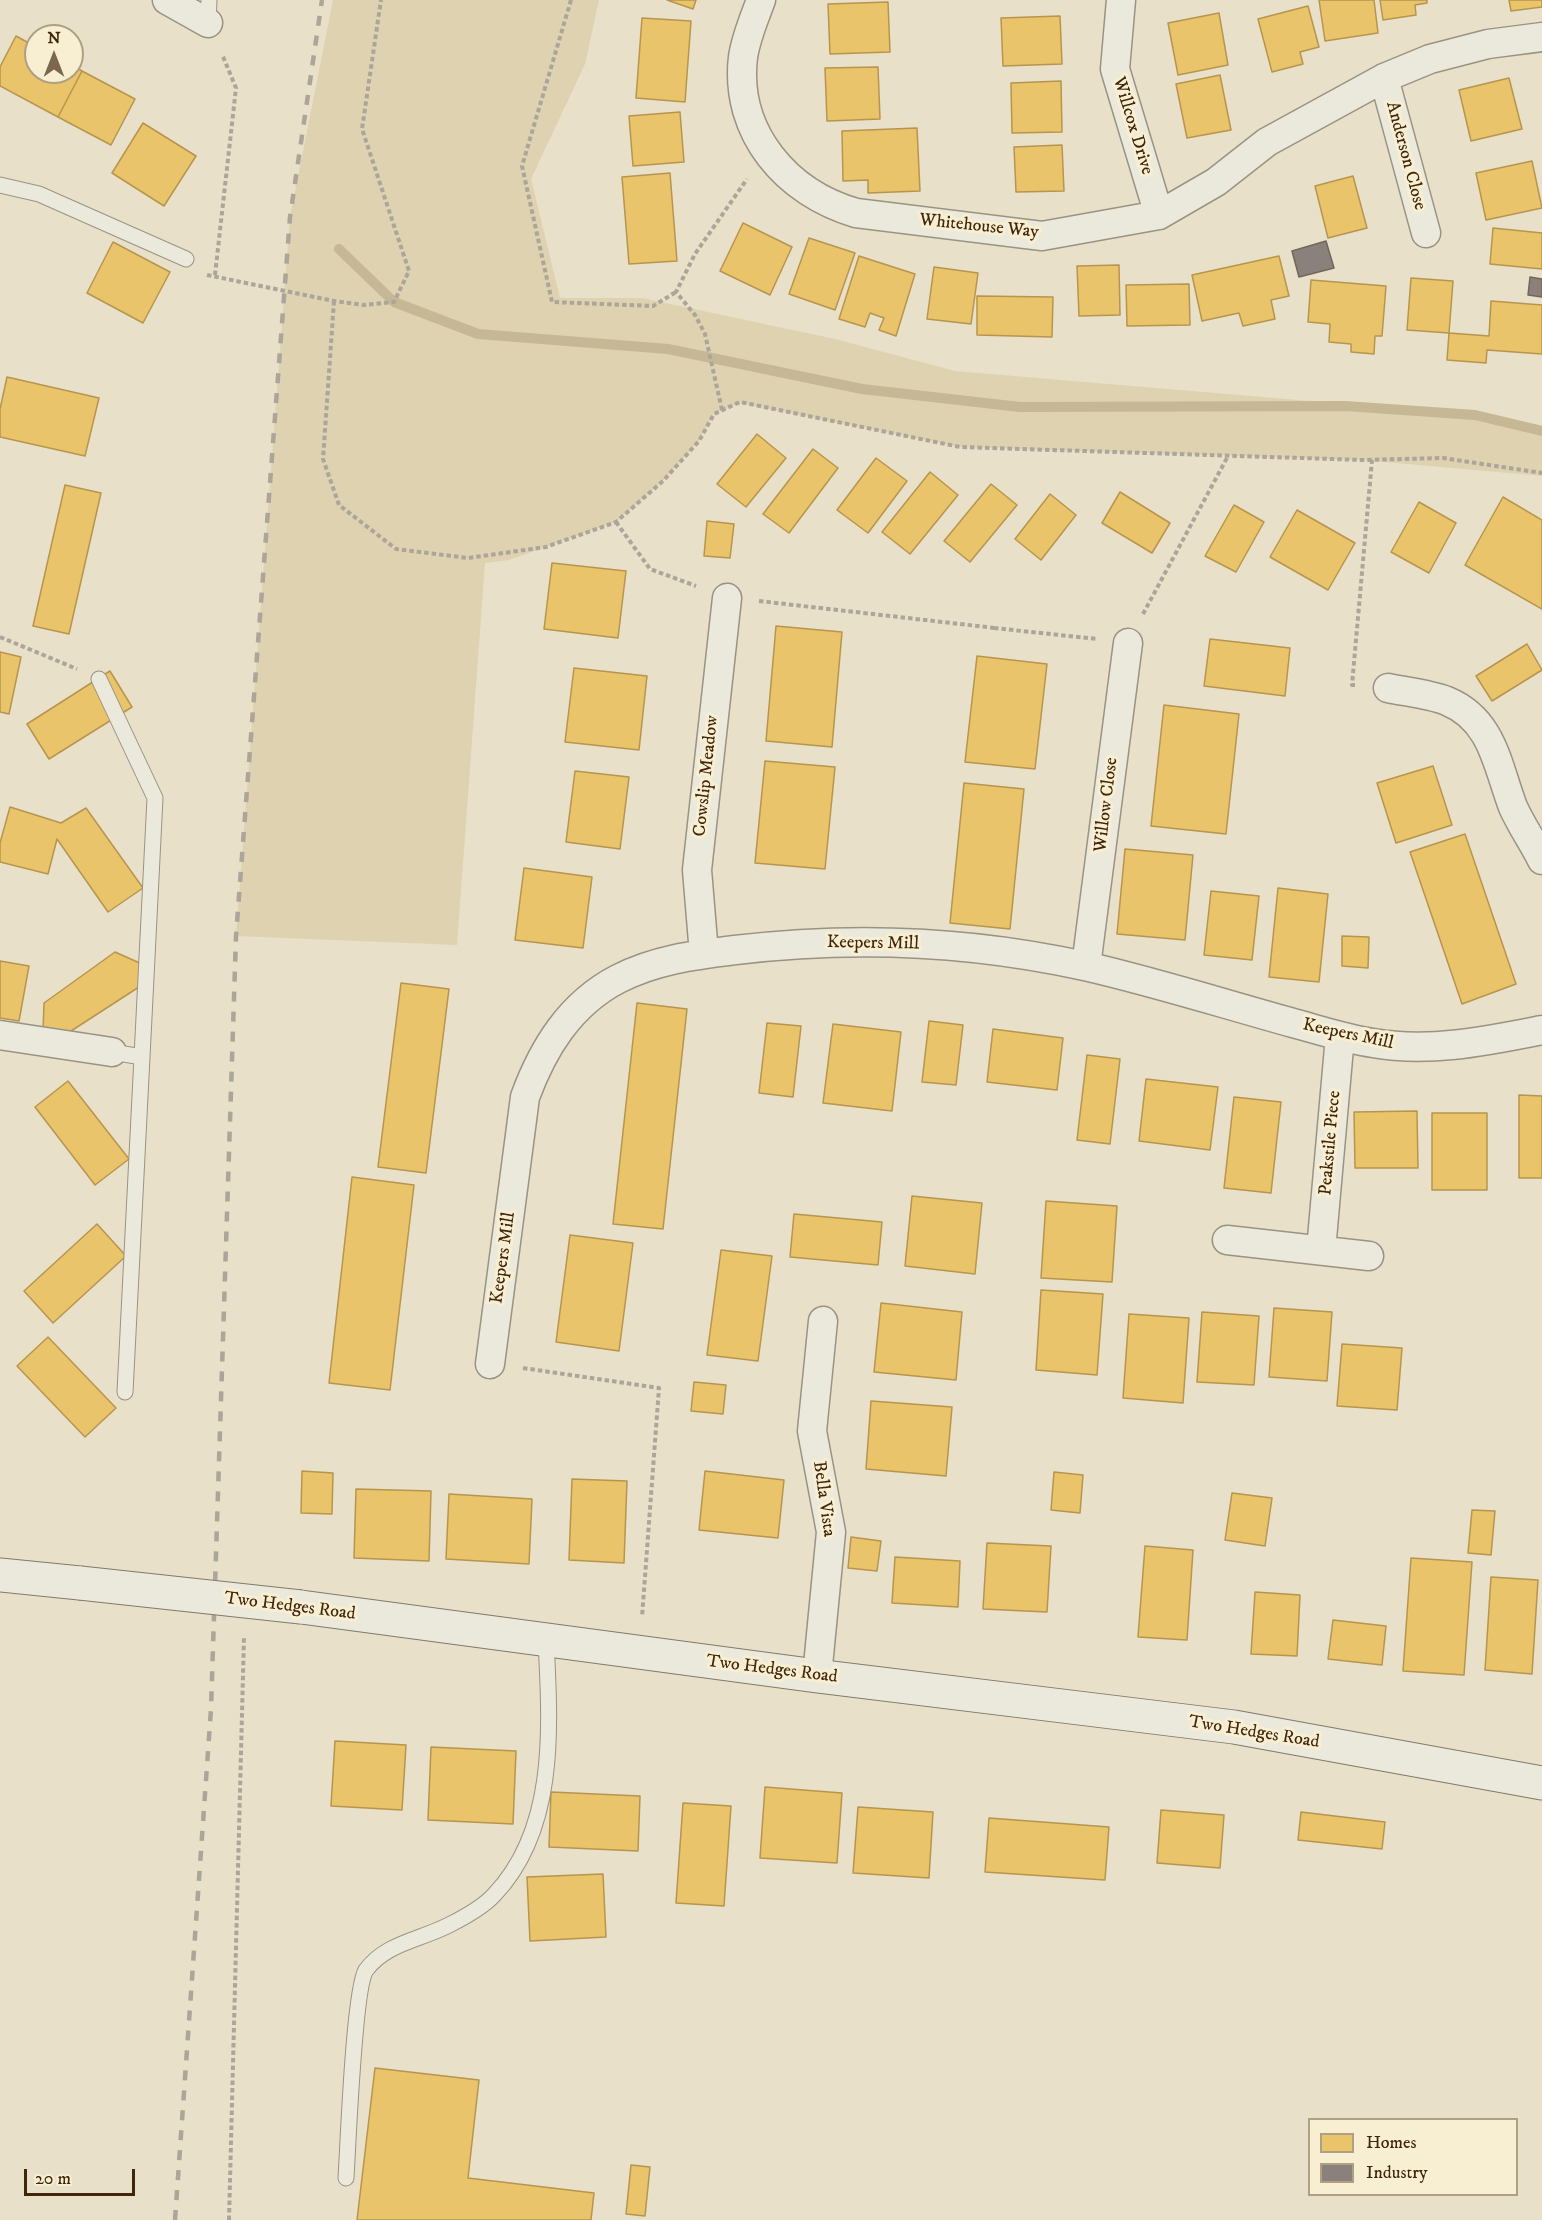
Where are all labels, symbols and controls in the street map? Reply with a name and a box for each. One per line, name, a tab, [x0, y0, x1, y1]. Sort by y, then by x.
north arrow	[24, 24, 84, 84]
text: N	[47, 28, 61, 48]
street label: Willcox Drive	[1107, 74, 1157, 178]
street label: Anderson Close	[1380, 99, 1430, 213]
street label: Whitehouse Way	[918, 210, 1040, 244]
street label: Cowslip Meadow	[690, 714, 724, 838]
street label: Willow Close	[1090, 756, 1124, 854]
street label: Keepers Mill	[827, 932, 919, 956]
street label: Keepers Mill	[1301, 1015, 1395, 1055]
street label: Peakstile Piece	[1316, 1090, 1346, 1196]
street label: Keepers Mill	[487, 1211, 521, 1305]
street label: Bella Vista	[807, 1460, 839, 1538]
street label: Two Hedges Road	[223, 1588, 357, 1626]
street label: Two Hedges Road	[705, 1651, 839, 1689]
street label: Two Hedges Road	[1187, 1712, 1321, 1754]
legend	[1308, 2118, 1518, 2196]
text: Homes	[1366, 2132, 1417, 2154]
scale bar	[27, 2157, 138, 2195]
text: Industry	[1366, 2162, 1427, 2184]
text: 20 m	[35, 2168, 71, 2190]

